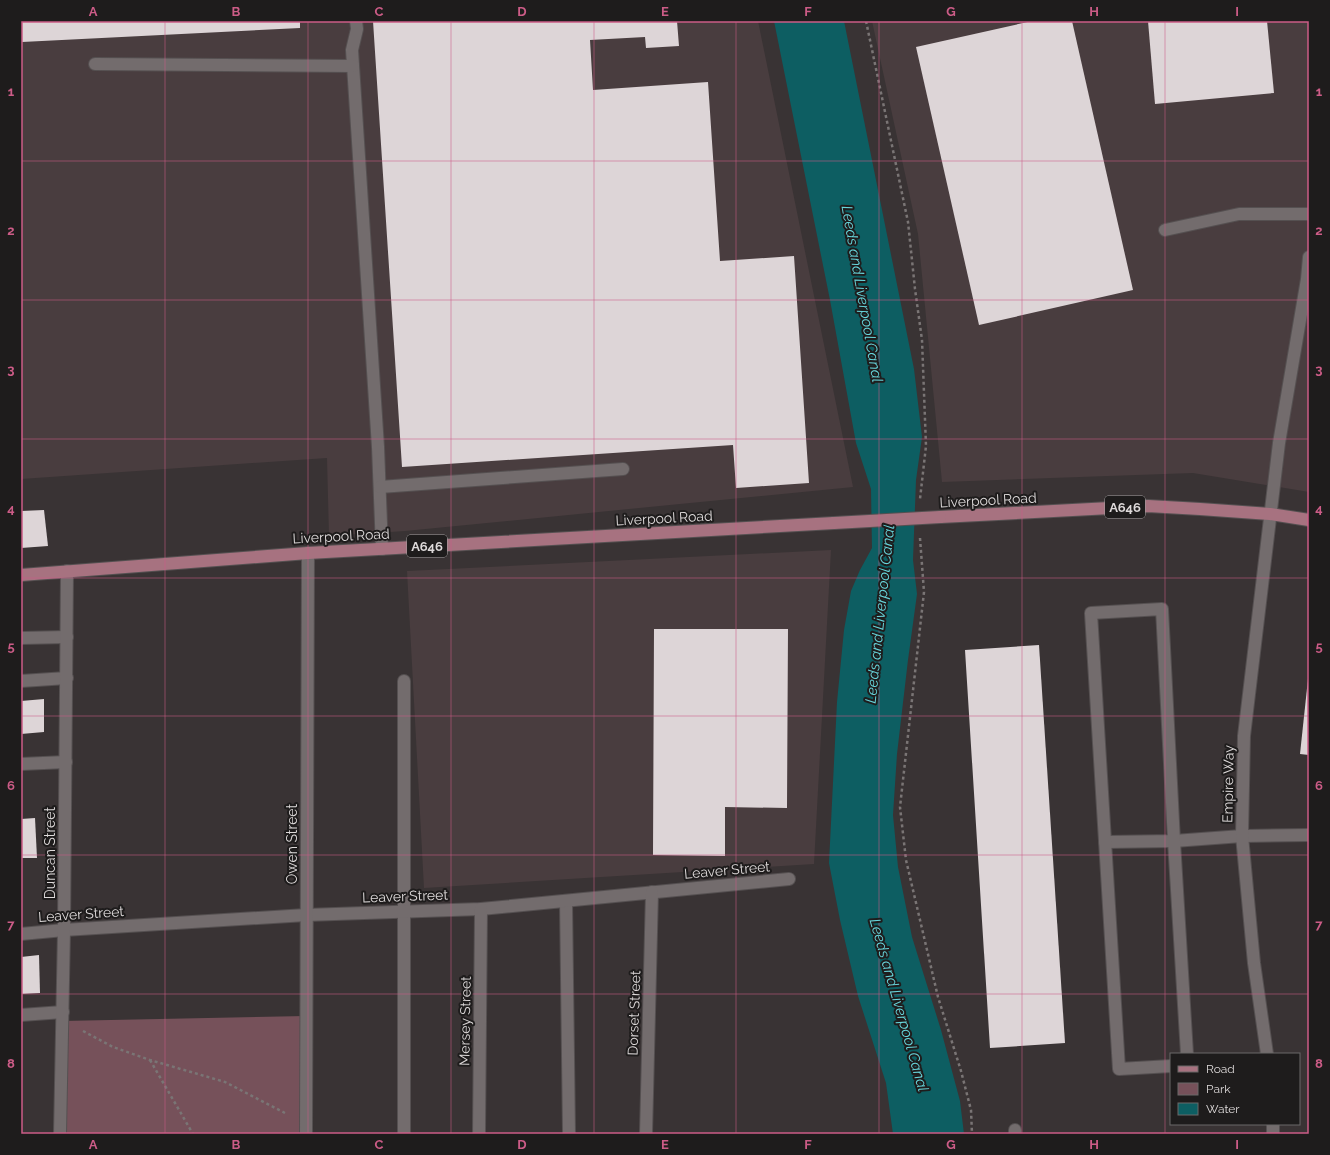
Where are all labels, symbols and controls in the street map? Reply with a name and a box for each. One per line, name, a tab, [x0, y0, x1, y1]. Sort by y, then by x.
text: A	[89, 4, 98, 19]
text: B	[232, 4, 241, 19]
text: C	[375, 4, 384, 19]
text: D	[517, 4, 527, 19]
text: E	[661, 4, 669, 19]
text: F	[804, 4, 812, 19]
text: G	[946, 4, 956, 19]
text: H	[1089, 4, 1099, 19]
text: I	[1235, 4, 1239, 19]
text: 1	[8, 84, 15, 99]
text: 1	[1316, 84, 1323, 99]
water label: Leeds and Liverpool Canal	[838, 204, 886, 384]
text: 2	[7, 223, 15, 238]
text: 2	[1315, 223, 1323, 238]
text: 3	[7, 362, 15, 377]
text: 3	[1315, 362, 1323, 377]
street label: Liverpool Road	[939, 489, 1037, 511]
road number: A646	[1105, 496, 1145, 518]
text: 4	[7, 501, 15, 516]
text: 4	[1315, 501, 1323, 516]
street label: Liverpool Road	[615, 507, 713, 529]
water label: Leeds and Liverpool Canal	[862, 524, 898, 704]
street label: Liverpool Road	[292, 525, 390, 547]
road number: A646	[407, 535, 447, 557]
text: 5	[7, 639, 15, 654]
text: 5	[1315, 639, 1323, 654]
street label: Empire Way	[1219, 745, 1237, 823]
text: 6	[7, 778, 15, 793]
text: 6	[1315, 778, 1323, 793]
street label: Owen Street	[284, 803, 300, 884]
street label: Duncan Street	[42, 807, 58, 899]
street label: Leaver Street	[683, 858, 771, 882]
street label: Leaver Street	[362, 886, 449, 905]
street label: Leaver Street	[38, 903, 125, 925]
water label: Leeds and Liverpool Canal	[866, 916, 932, 1094]
text: 7	[7, 917, 15, 932]
text: 7	[1315, 917, 1323, 932]
street label: Dorset Street	[625, 970, 643, 1056]
street label: Mersey Street	[456, 976, 474, 1066]
legend	[1170, 1053, 1300, 1125]
text: 8	[7, 1056, 15, 1071]
text: 8	[1315, 1056, 1323, 1071]
text: Road	[1206, 1062, 1235, 1076]
text: Park	[1206, 1082, 1231, 1096]
text: Water	[1206, 1102, 1240, 1116]
text: A	[89, 1137, 98, 1152]
text: B	[232, 1137, 241, 1152]
text: C	[375, 1137, 384, 1152]
text: D	[517, 1137, 527, 1152]
text: E	[661, 1137, 669, 1152]
text: F	[804, 1137, 812, 1152]
text: G	[946, 1137, 956, 1152]
text: H	[1089, 1137, 1099, 1152]
text: I	[1235, 1137, 1239, 1152]

